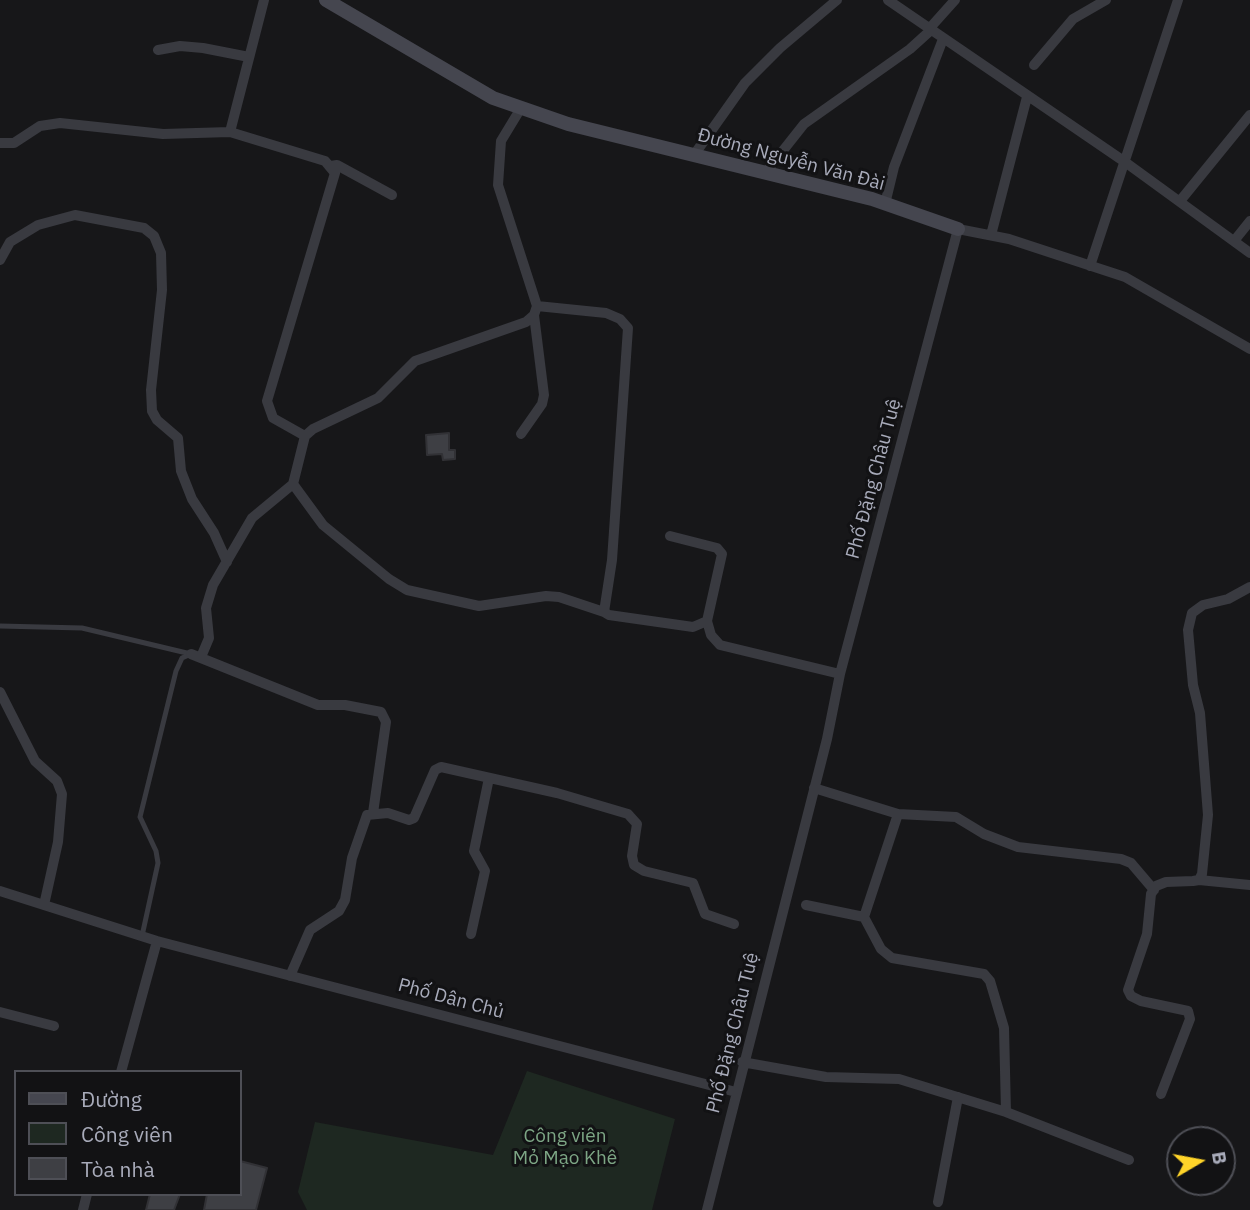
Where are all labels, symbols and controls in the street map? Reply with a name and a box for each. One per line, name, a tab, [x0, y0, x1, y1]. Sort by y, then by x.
street label: Đường Nguyễn Văn Đài	[695, 124, 887, 196]
street label: Phố Đặng Châu Tuệ	[842, 396, 906, 562]
street label: Phố Đặng Châu Tuệ	[702, 950, 764, 1116]
street label: Phố Dân Chủ	[395, 974, 507, 1024]
legend	[14, 1070, 242, 1196]
text: Đường	[81, 1085, 142, 1113]
text: Công viên	[81, 1120, 173, 1148]
park label: Công viên Mỏ Mạo Khê	[513, 1126, 617, 1170]
north arrow	[1166, 1126, 1236, 1196]
text: B	[1207, 1149, 1233, 1166]
text: Tòa nhà	[81, 1155, 155, 1183]

